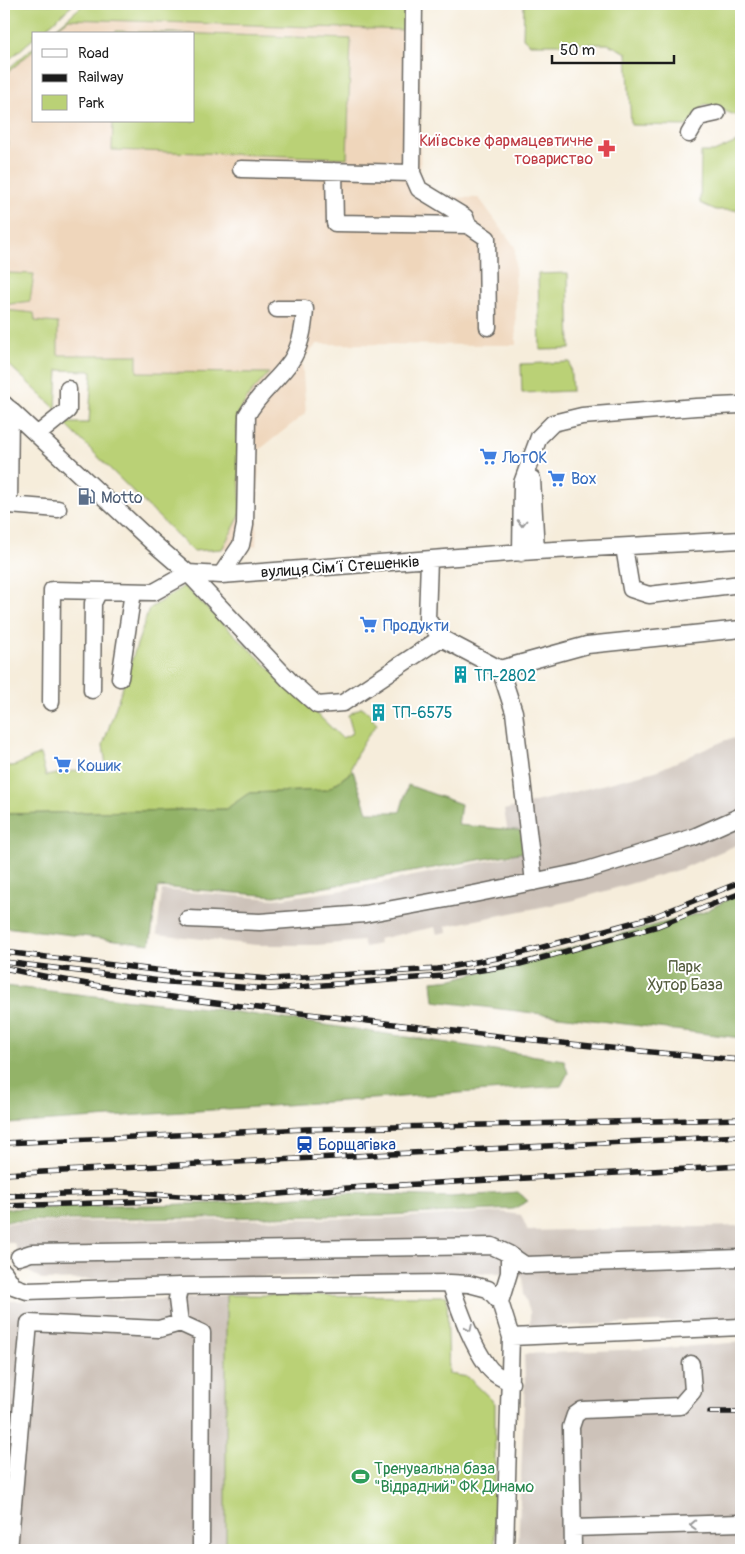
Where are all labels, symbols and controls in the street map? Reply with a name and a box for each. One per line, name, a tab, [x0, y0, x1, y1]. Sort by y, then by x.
legend	[32, 32, 195, 122]
scale bar	[552, 32, 675, 64]
text: 50 m	[560, 41, 595, 60]
text: Road	[78, 44, 109, 63]
text: Railway	[78, 68, 124, 87]
text: Park	[78, 94, 105, 113]
place label: Київське фармацевтичне товариство	[419, 131, 593, 169]
pharmacy icon: Київське фармацевтичне товариство	[597, 139, 617, 159]
supermarket icon: ЛотОК	[478, 447, 498, 467]
place label: ЛотОК	[501, 448, 548, 468]
supermarket icon: Box	[547, 468, 567, 488]
place label: Box	[571, 469, 597, 489]
fuel station icon: Motto	[77, 487, 97, 507]
place label: Motto	[101, 488, 143, 508]
one-way arrow	[516, 519, 527, 527]
street label: вулиця Сімʼї Стешенків	[260, 551, 420, 583]
supermarket icon: Продукти	[359, 615, 379, 635]
place label: Продукти	[383, 616, 449, 636]
building icon: ТП-2802	[450, 665, 470, 685]
place label: ТП-2802	[474, 666, 536, 686]
building icon: ТП-6575	[368, 702, 388, 722]
place label: ТП-6575	[392, 703, 452, 723]
supermarket icon: Кошик	[53, 755, 73, 775]
place label: Кошик	[77, 756, 122, 776]
park label: Парк Хутор База	[647, 957, 723, 995]
station icon: Борщагівка	[294, 1134, 314, 1154]
place label: Борщагівка	[318, 1135, 396, 1155]
one-way arrow	[463, 1323, 473, 1332]
place label: Тренувальна база "Відрадний" ФК Динамо	[374, 1459, 534, 1497]
sports icon: Тренувальна база "Відрадний" ФК Динамо	[350, 1467, 370, 1487]
one-way arrow	[688, 1519, 696, 1530]

